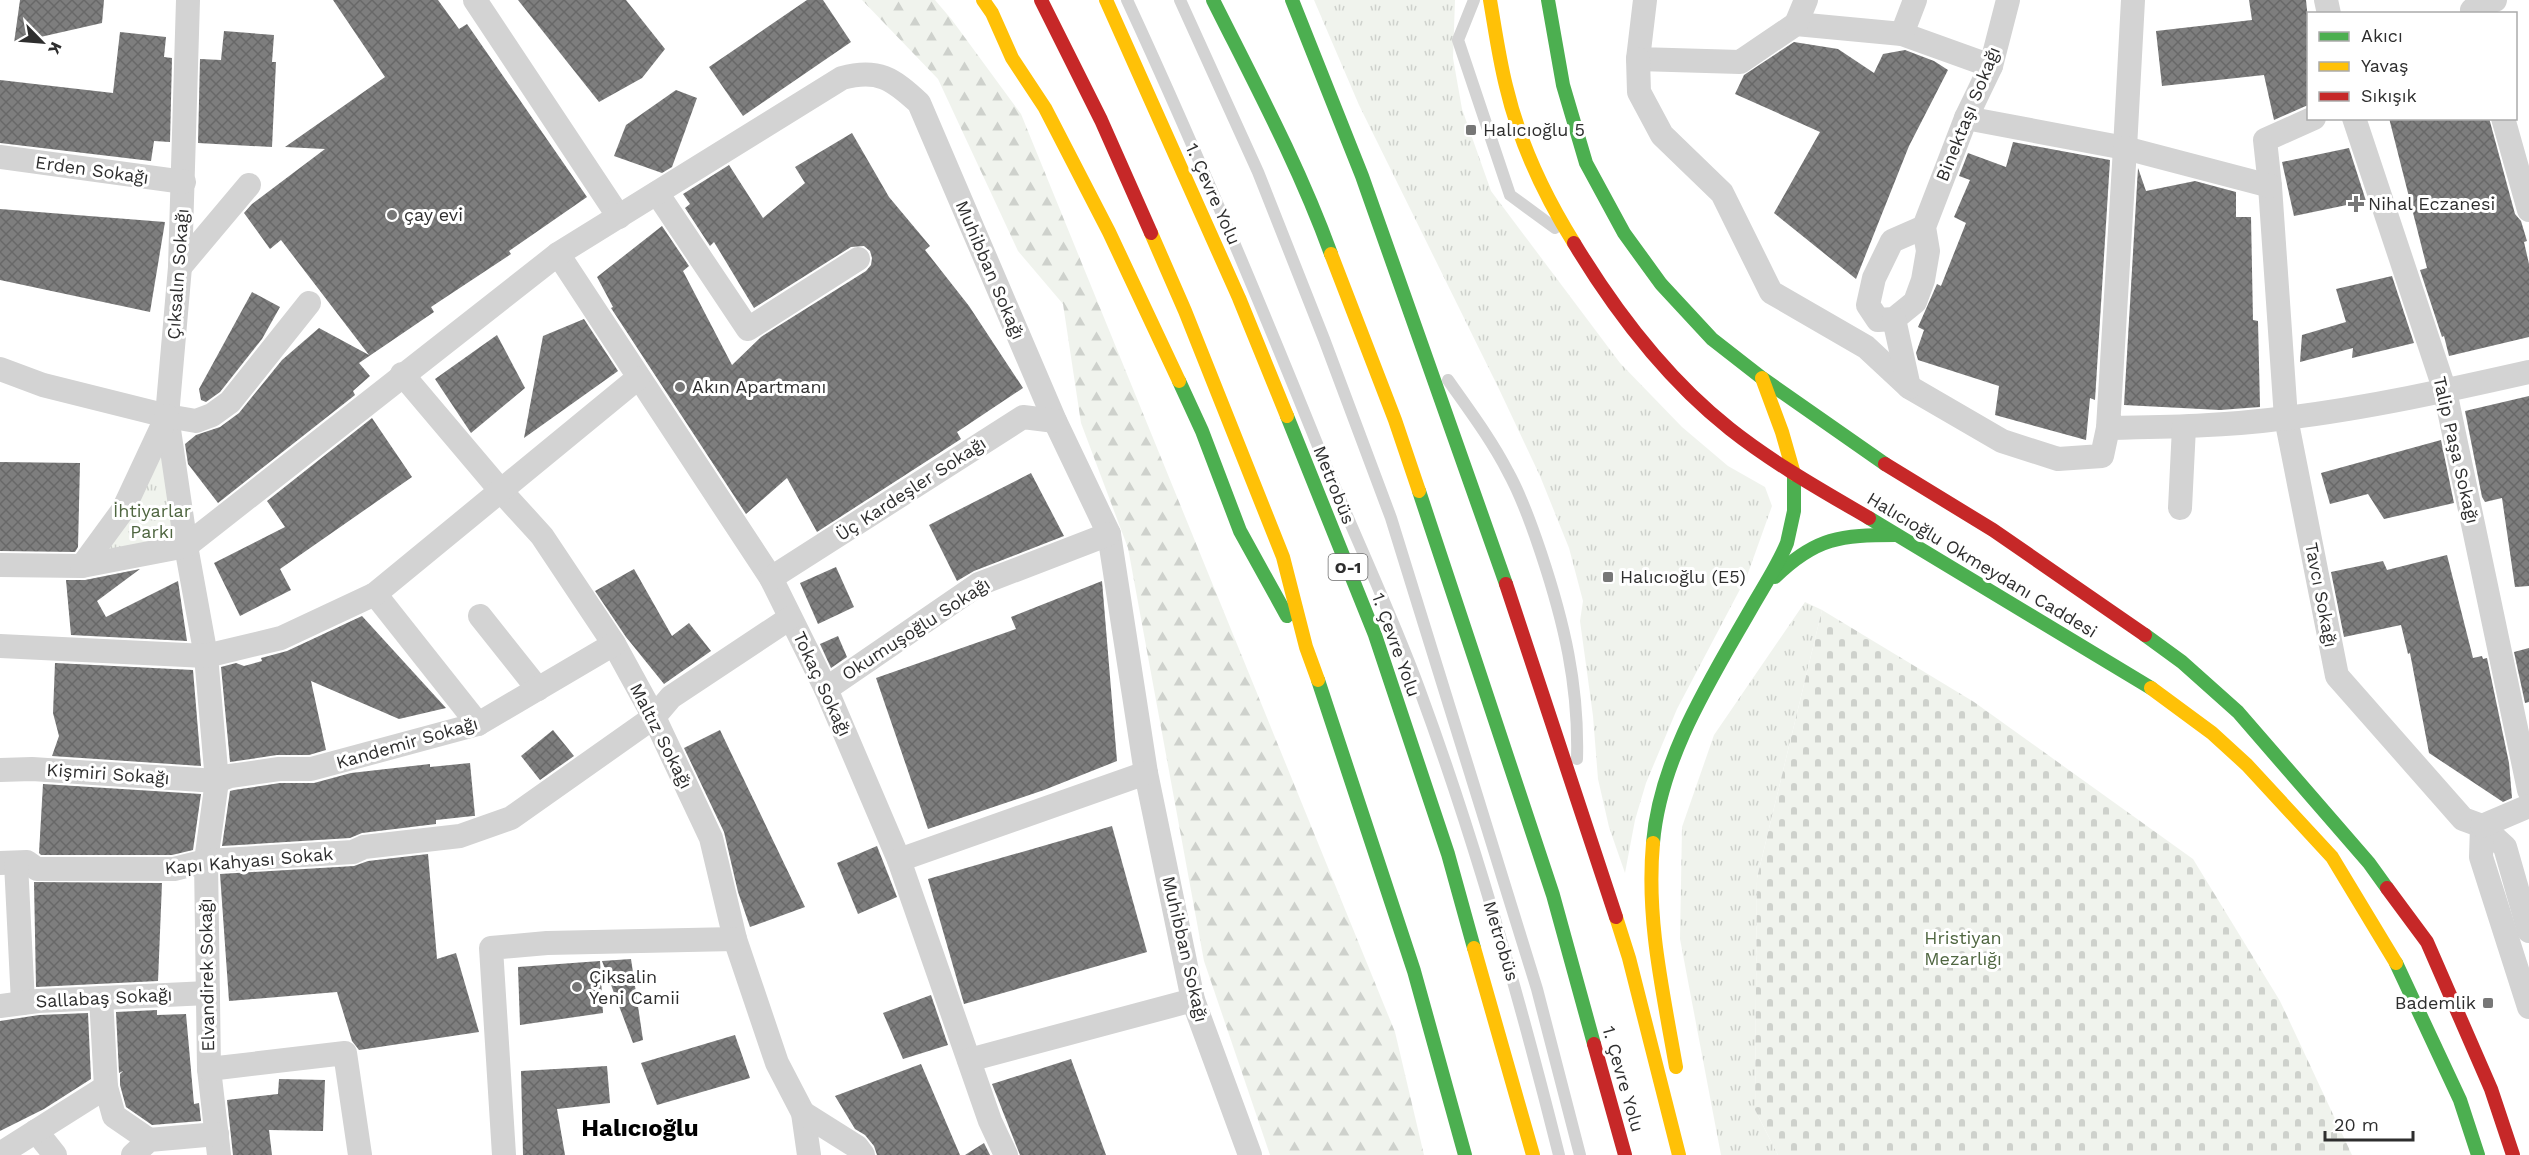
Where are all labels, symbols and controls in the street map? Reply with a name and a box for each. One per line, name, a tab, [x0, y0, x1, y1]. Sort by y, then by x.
north arrow	[12, 12, 72, 72]
legend	[2307, 12, 2517, 120]
text: Akıcı	[2361, 25, 2403, 46]
text: K	[44, 39, 66, 57]
street label: Binektaşı Sokağı	[1931, 43, 2004, 184]
text: Yavaş	[2361, 55, 2408, 76]
text: Sıkışık	[2361, 85, 2417, 106]
place label: Halıcıoğlu 5	[1483, 119, 1585, 140]
marker: Halıcıoğlu 5	[1464, 123, 1478, 137]
street label: 1. Çevre Yolu	[1182, 140, 1245, 248]
street label: Erden Sokağı	[34, 151, 150, 188]
place label: Nihal Eczanesi	[2368, 193, 2495, 214]
street label: Muhibban Sokağı	[952, 197, 1029, 343]
marker: Nihal Eczanesi	[2349, 197, 2363, 211]
place label: çay evi	[404, 204, 463, 225]
street label: Çıksalın Sokağı	[162, 208, 193, 340]
marker: çay evi	[385, 208, 399, 222]
street label: Talip Paşa Sokağı	[2429, 374, 2484, 526]
place label: Akın Apartmanı	[692, 376, 826, 397]
marker: Akın Apartmanı	[673, 380, 687, 394]
street label: Üç Kardeşler Sokağı	[832, 432, 990, 545]
street label: Metrobüs	[1309, 443, 1360, 527]
street label: Halıcıoğlu Okmeydanı Caddesi	[1863, 487, 2101, 642]
park label: İhtiyarlar Parkı	[113, 500, 191, 542]
street label: Tavcı Sokağı	[2301, 541, 2342, 649]
road number: O-1	[1328, 554, 1368, 580]
place label: Halıcıoğlu (E5)	[1620, 566, 1746, 587]
marker: Halıcıoğlu (E5)	[1601, 570, 1615, 584]
street label: Okumuşoğlu Sokağı	[838, 573, 994, 684]
street label: 1. Çevre Yolu	[1368, 590, 1425, 700]
street label: Tokaç Sokağı	[789, 628, 856, 739]
street label: Maltız Sokağı	[626, 680, 697, 792]
street label: Kandemir Sokağı	[334, 712, 480, 773]
street label: Kişmiri Sokağı	[46, 759, 170, 788]
street label: Kapı Kahyası Sokak	[164, 843, 334, 878]
street label: Muhibban Sokağı	[1158, 874, 1213, 1024]
street label: Elvandirek Sokağı	[195, 898, 218, 1052]
street label: Metrobüs	[1479, 898, 1524, 983]
park label: Hristiyan Mezarlığı	[1924, 927, 2002, 969]
place label: Çiksalin Yeni Camii	[589, 966, 680, 1008]
marker: Çiksalin Yeni Camii	[570, 980, 584, 994]
street label: Sallabaş Sokağı	[35, 983, 173, 1012]
place label: Bademlik	[2395, 992, 2476, 1013]
marker: Bademlik	[2481, 996, 2495, 1010]
street label: 1. Çevre Yolu	[1598, 1024, 1649, 1134]
scale bar	[2325, 1104, 2414, 1142]
district label: Halıcıoğlu	[581, 1114, 699, 1142]
text: 20 m	[2334, 1114, 2379, 1135]

